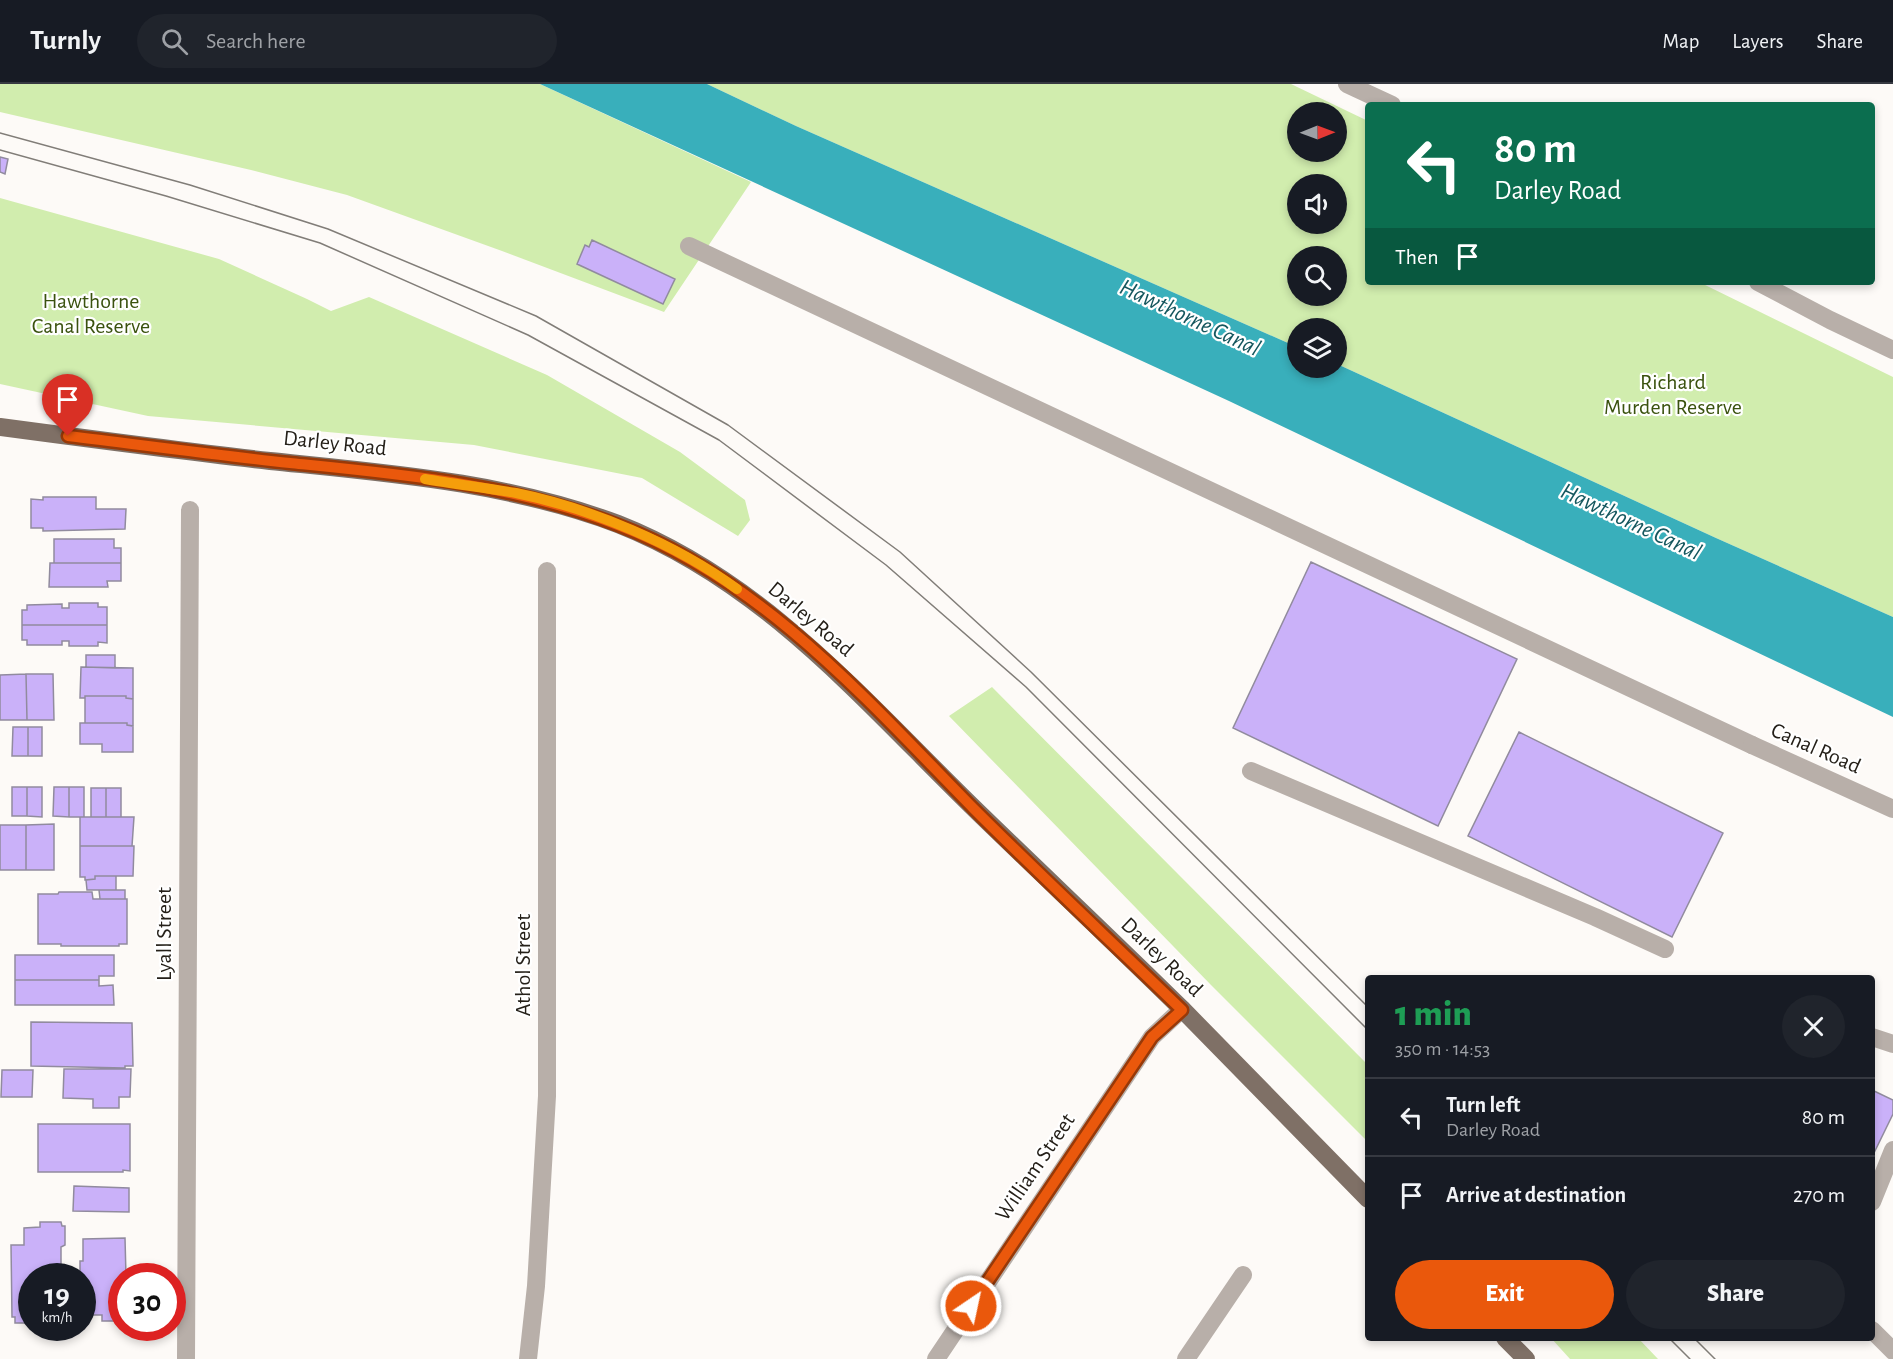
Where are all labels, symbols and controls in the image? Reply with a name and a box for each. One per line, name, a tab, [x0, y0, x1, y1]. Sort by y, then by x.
search box	[137, 14, 557, 68]
icon: search	[158, 25, 191, 58]
text: Turnly	[30, 27, 101, 55]
text: Search here	[206, 30, 306, 52]
text: Map	[1663, 31, 1699, 52]
text: Layers	[1732, 31, 1783, 52]
text: Share	[1816, 31, 1863, 52]
north arrow	[1287, 102, 1347, 162]
map controls	[1287, 102, 1347, 378]
icon: left	[1395, 126, 1473, 204]
text: 80 m	[1494, 128, 1577, 170]
button: sound	[1287, 174, 1347, 234]
text: Darley Road	[1494, 177, 1621, 204]
icon: arrive	[1451, 240, 1484, 273]
button: search	[1287, 246, 1347, 306]
text: Then	[1395, 246, 1439, 268]
water label: Hawthorne Canal	[1116, 275, 1264, 361]
park label: Hawthorne Canal Reserve	[32, 290, 150, 337]
button: layers	[1287, 318, 1347, 378]
park label: Richard Murden Reserve	[1604, 371, 1742, 418]
pin	[42, 374, 93, 436]
icon: arrive	[51, 383, 84, 416]
street label: Darley Road	[282, 427, 388, 459]
water label: Hawthorne Canal	[1557, 479, 1705, 565]
street label: Darley Road	[764, 577, 858, 661]
street label: Canal Road	[1768, 718, 1864, 778]
street label: Lyall Street	[153, 887, 175, 981]
street label: Darley Road	[1117, 913, 1207, 1001]
street label: Athol Street	[512, 914, 534, 1016]
button: close	[1782, 995, 1845, 1058]
text: 1 min	[1395, 996, 1472, 1032]
text: 350 m · 14:53	[1395, 1039, 1490, 1059]
text: Turn left	[1446, 1094, 1520, 1116]
icon: left	[1395, 1101, 1428, 1134]
text: 80 m	[1802, 1106, 1845, 1128]
street label: William Street	[991, 1109, 1079, 1225]
text: Darley Road	[1446, 1120, 1540, 1140]
icon: arrive	[1395, 1179, 1428, 1212]
text: Arrive at destination	[1446, 1184, 1626, 1206]
text: 270 m	[1793, 1184, 1845, 1206]
button: Exit	[1395, 1260, 1614, 1329]
button: Share	[1626, 1260, 1845, 1329]
speed limit sign: 30	[108, 1263, 186, 1341]
position arrow	[939, 1274, 1003, 1338]
text: 19	[44, 1280, 70, 1310]
text: km/h	[42, 1310, 72, 1325]

